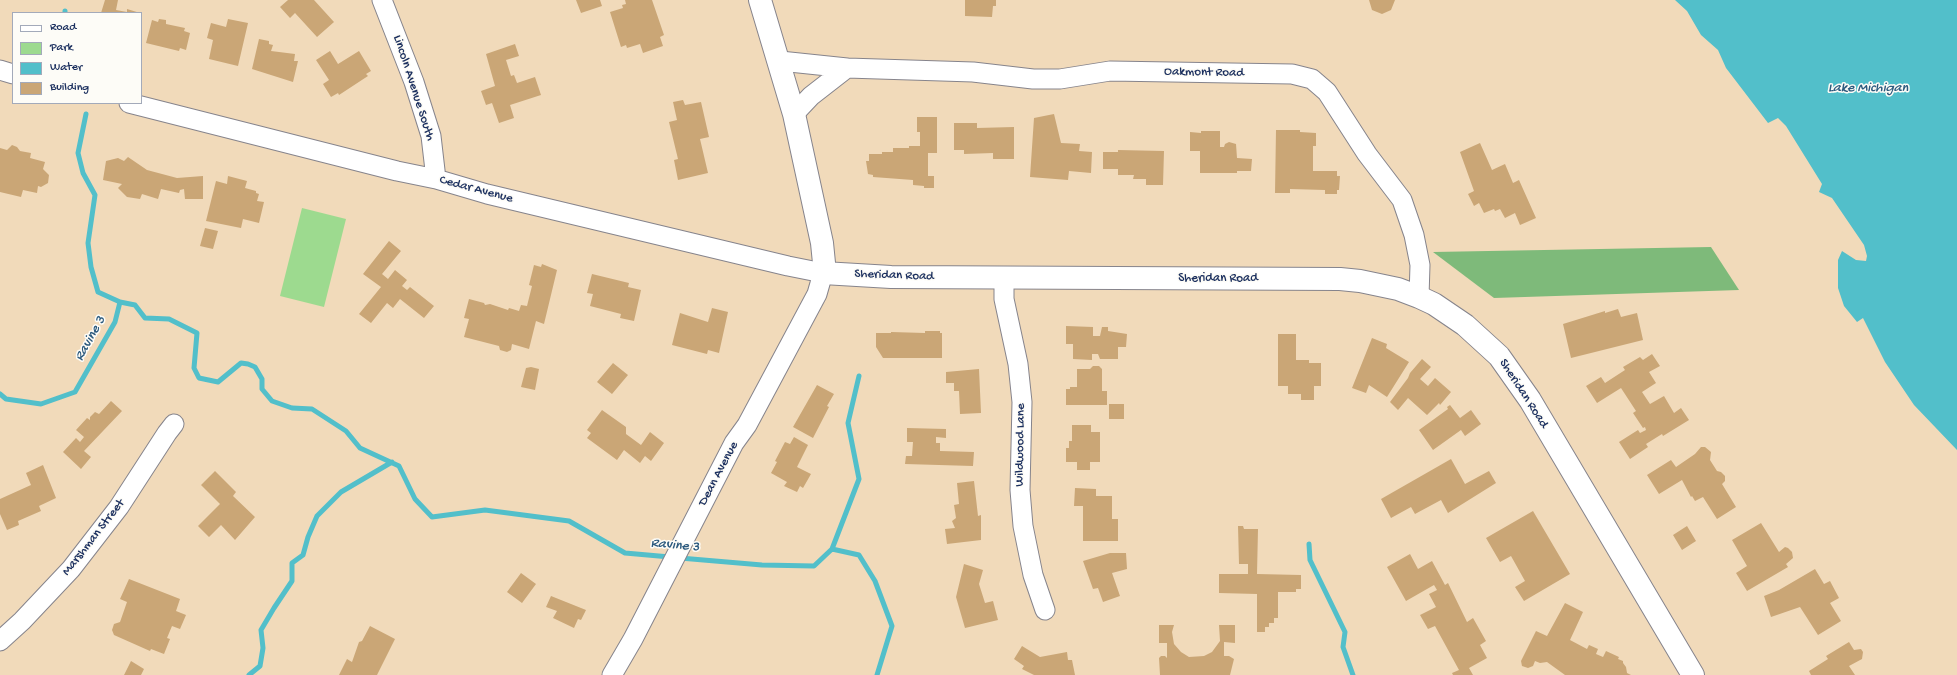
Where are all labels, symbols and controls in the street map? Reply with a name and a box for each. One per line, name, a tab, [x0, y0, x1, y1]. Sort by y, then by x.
legend	[12, 12, 142, 104]
text: Road	[50, 21, 76, 35]
street label: Lincoln Avenue South	[389, 33, 437, 143]
text: Park	[50, 41, 73, 55]
text: Water	[50, 61, 82, 75]
street label: Oakmont Road	[1164, 65, 1244, 81]
text: Building	[50, 81, 89, 95]
water label: Lake Michigan	[1828, 81, 1908, 97]
street label: Cedar Avenue	[438, 173, 514, 207]
street label: Sheridan Road	[854, 267, 934, 285]
street label: Sheridan Road	[1178, 271, 1258, 287]
water label: Ravine 3	[72, 314, 110, 364]
street label: Sheridan Road	[1495, 356, 1551, 432]
street label: Wildwood Lane	[1012, 403, 1030, 487]
street label: Dean Avenue	[696, 439, 742, 509]
street label: Marshman Street	[59, 497, 129, 579]
water label: Ravine 3	[650, 536, 700, 556]

